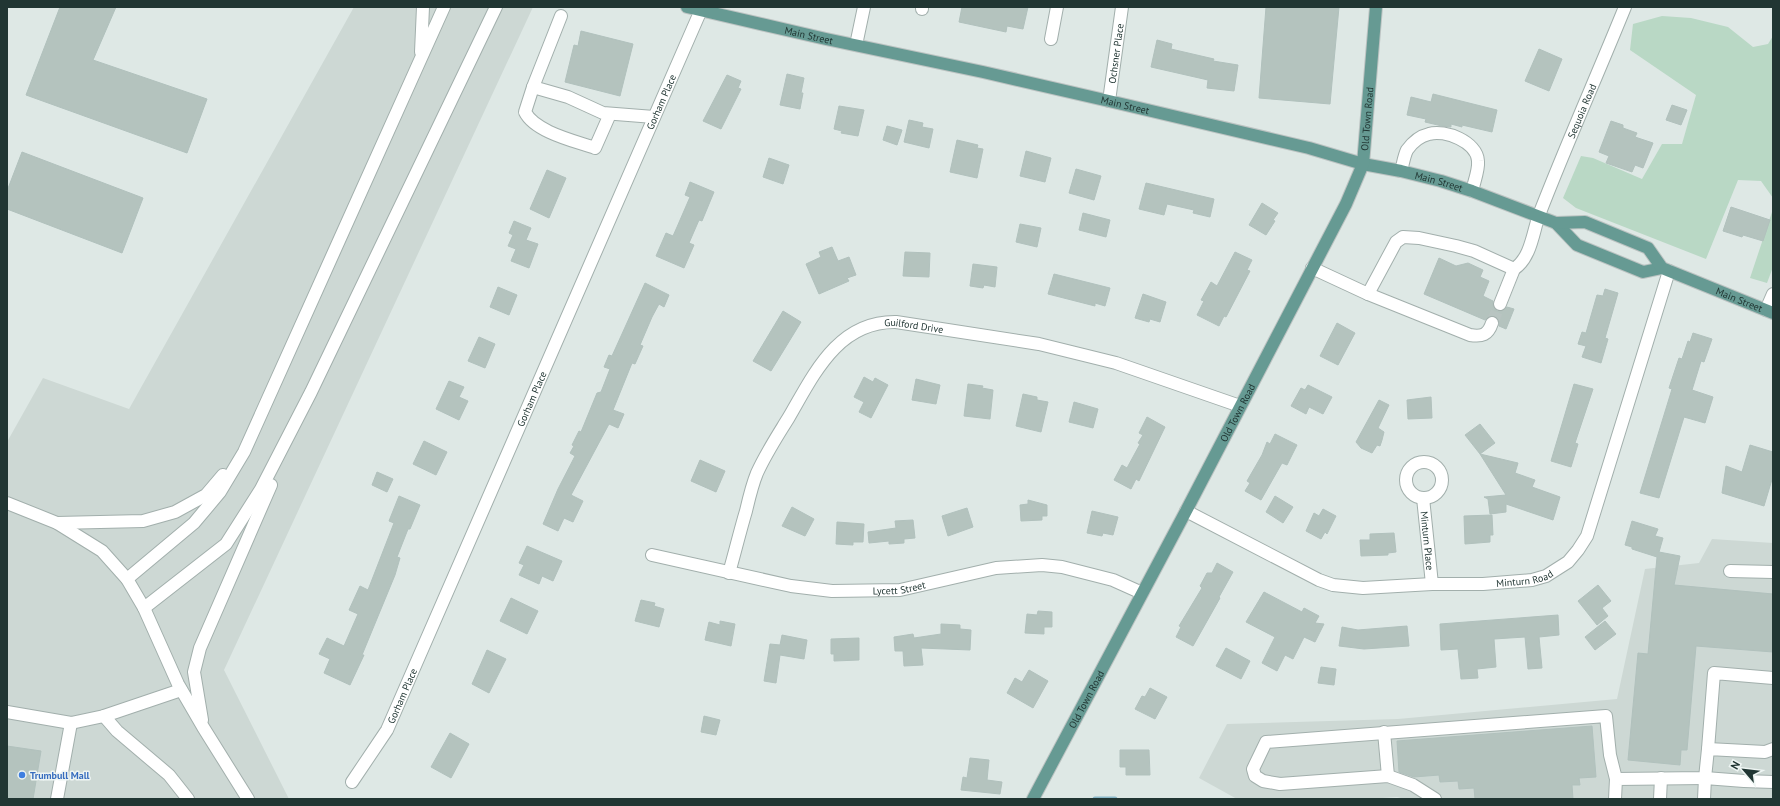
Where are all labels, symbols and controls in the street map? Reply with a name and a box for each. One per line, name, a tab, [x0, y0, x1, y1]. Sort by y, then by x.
street label: Ochsner Place	[1105, 23, 1127, 84]
street label: Main Street	[783, 24, 835, 47]
street label: Gorham Place	[644, 72, 679, 132]
street label: Sequoia Road	[1565, 82, 1599, 140]
street label: Old Town Road	[1358, 87, 1376, 151]
street label: Main Street	[1100, 93, 1151, 117]
street label: Main Street	[1413, 169, 1465, 195]
street label: Main Street	[1714, 285, 1765, 315]
street label: Guilford Drive	[884, 316, 944, 336]
street label: Gorham Place	[514, 369, 550, 429]
street label: Old Town Road	[1217, 382, 1258, 444]
street label: Minturn Place	[1417, 511, 1437, 571]
street label: Minturn Road	[1496, 567, 1556, 590]
street label: Lycett Street	[873, 578, 927, 597]
street label: Gorham Place	[385, 666, 420, 726]
street label: Old Town Road	[1066, 668, 1107, 731]
north arrow	[1724, 750, 1764, 790]
text: N	[1727, 759, 1743, 772]
place label: Trumbull Mall	[30, 769, 90, 782]
marker: Trumbull Mall	[17, 770, 27, 780]

